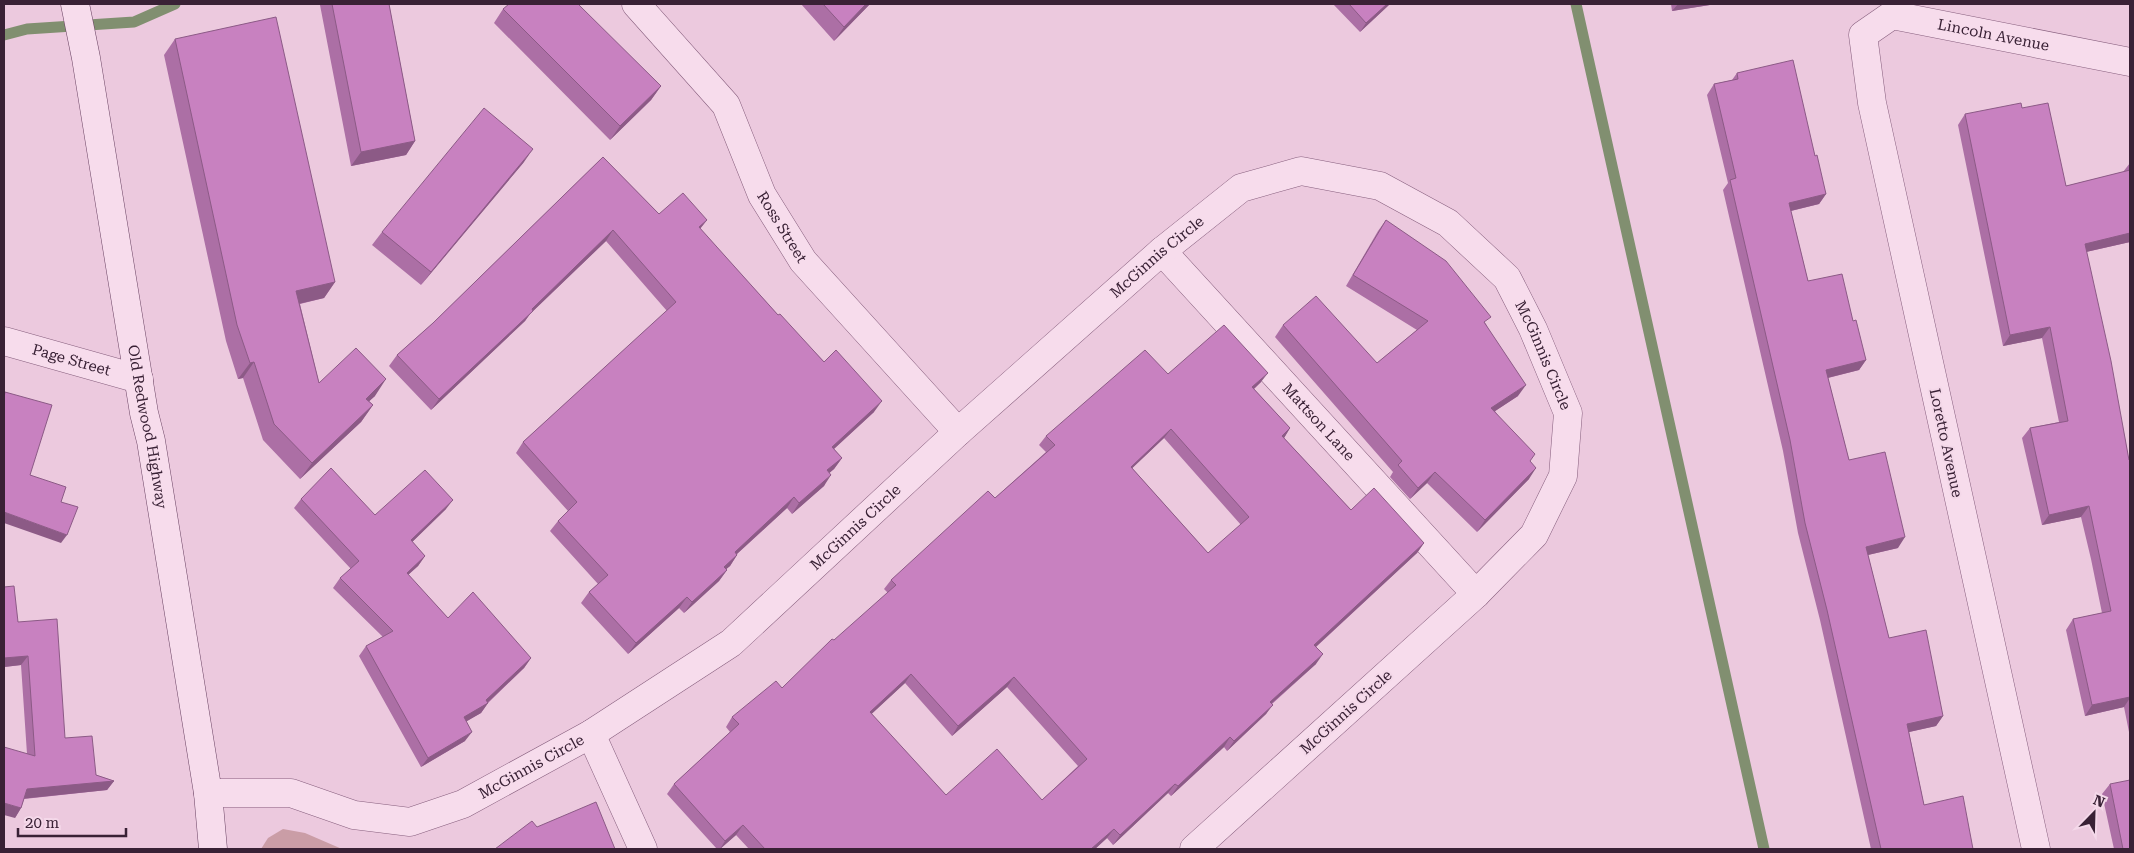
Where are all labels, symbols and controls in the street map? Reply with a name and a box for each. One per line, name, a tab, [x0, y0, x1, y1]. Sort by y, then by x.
street label: Lincoln Avenue	[1936, 15, 2051, 55]
street label: Ross Street	[753, 188, 811, 266]
street label: McGinnis Circle	[1106, 212, 1208, 302]
street label: McGinnis Circle	[1511, 298, 1575, 413]
street label: Page Street	[30, 340, 113, 380]
street label: Old Redwood Highway	[124, 343, 171, 510]
street label: Mattson Lane	[1279, 380, 1359, 465]
street label: Loretto Avenue	[1926, 387, 1966, 499]
street label: McGinnis Circle	[806, 481, 905, 574]
street label: McGinnis Circle	[1296, 666, 1396, 758]
street label: McGinnis Circle	[475, 731, 587, 803]
north arrow	[2069, 788, 2119, 838]
text: N	[2091, 792, 2107, 811]
scale bar	[18, 806, 125, 838]
text: 20 m	[25, 814, 60, 832]

